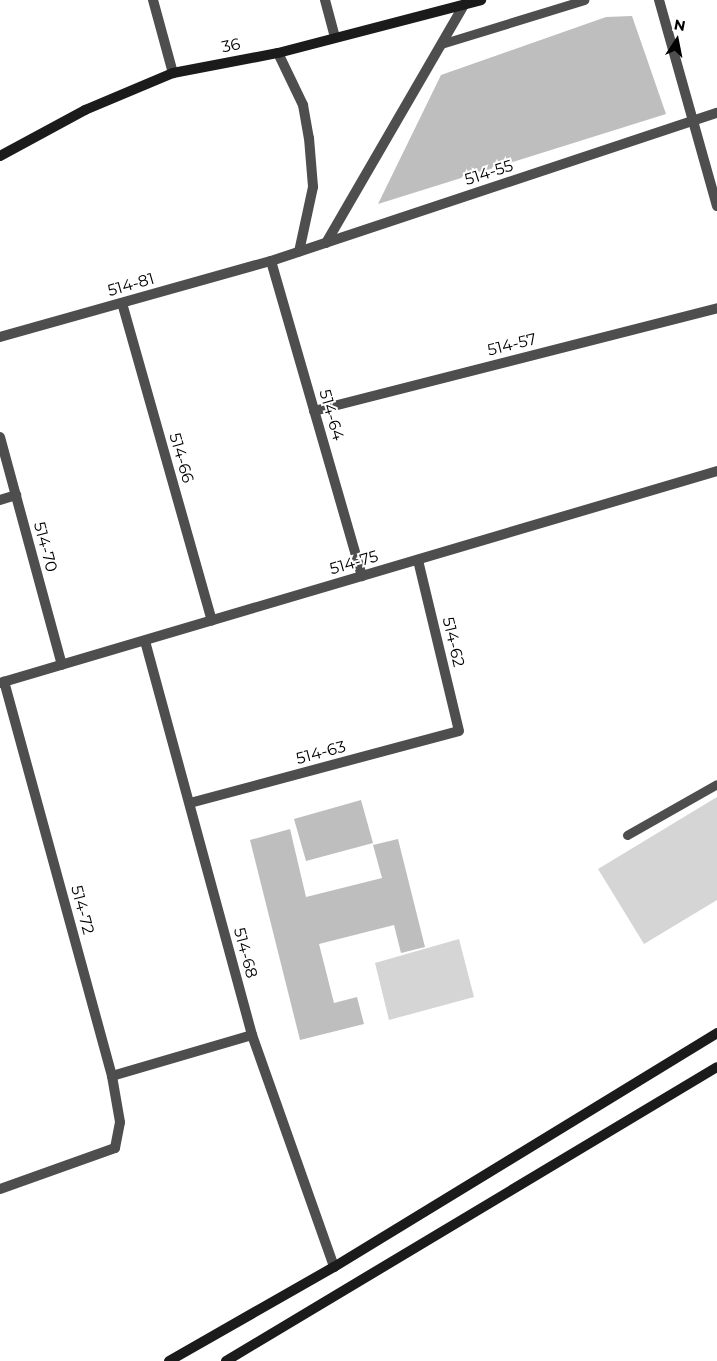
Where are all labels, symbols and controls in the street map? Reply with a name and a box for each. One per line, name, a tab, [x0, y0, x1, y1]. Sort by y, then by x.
north arrow	[652, 15, 702, 65]
text: N	[673, 15, 687, 35]
street label: 36	[220, 35, 242, 57]
street label: 514-55	[462, 156, 516, 190]
street label: 514-81	[105, 269, 157, 301]
street label: 514-57	[485, 330, 539, 360]
street label: 514-64	[315, 387, 347, 443]
street label: 514-66	[165, 431, 197, 485]
street label: 514-70	[29, 520, 61, 574]
street label: 514-75	[327, 547, 381, 579]
street label: 514-62	[438, 615, 468, 669]
street label: 514-63	[294, 737, 348, 769]
street label: 514-72	[66, 883, 98, 937]
street label: 514-68	[229, 926, 261, 980]

